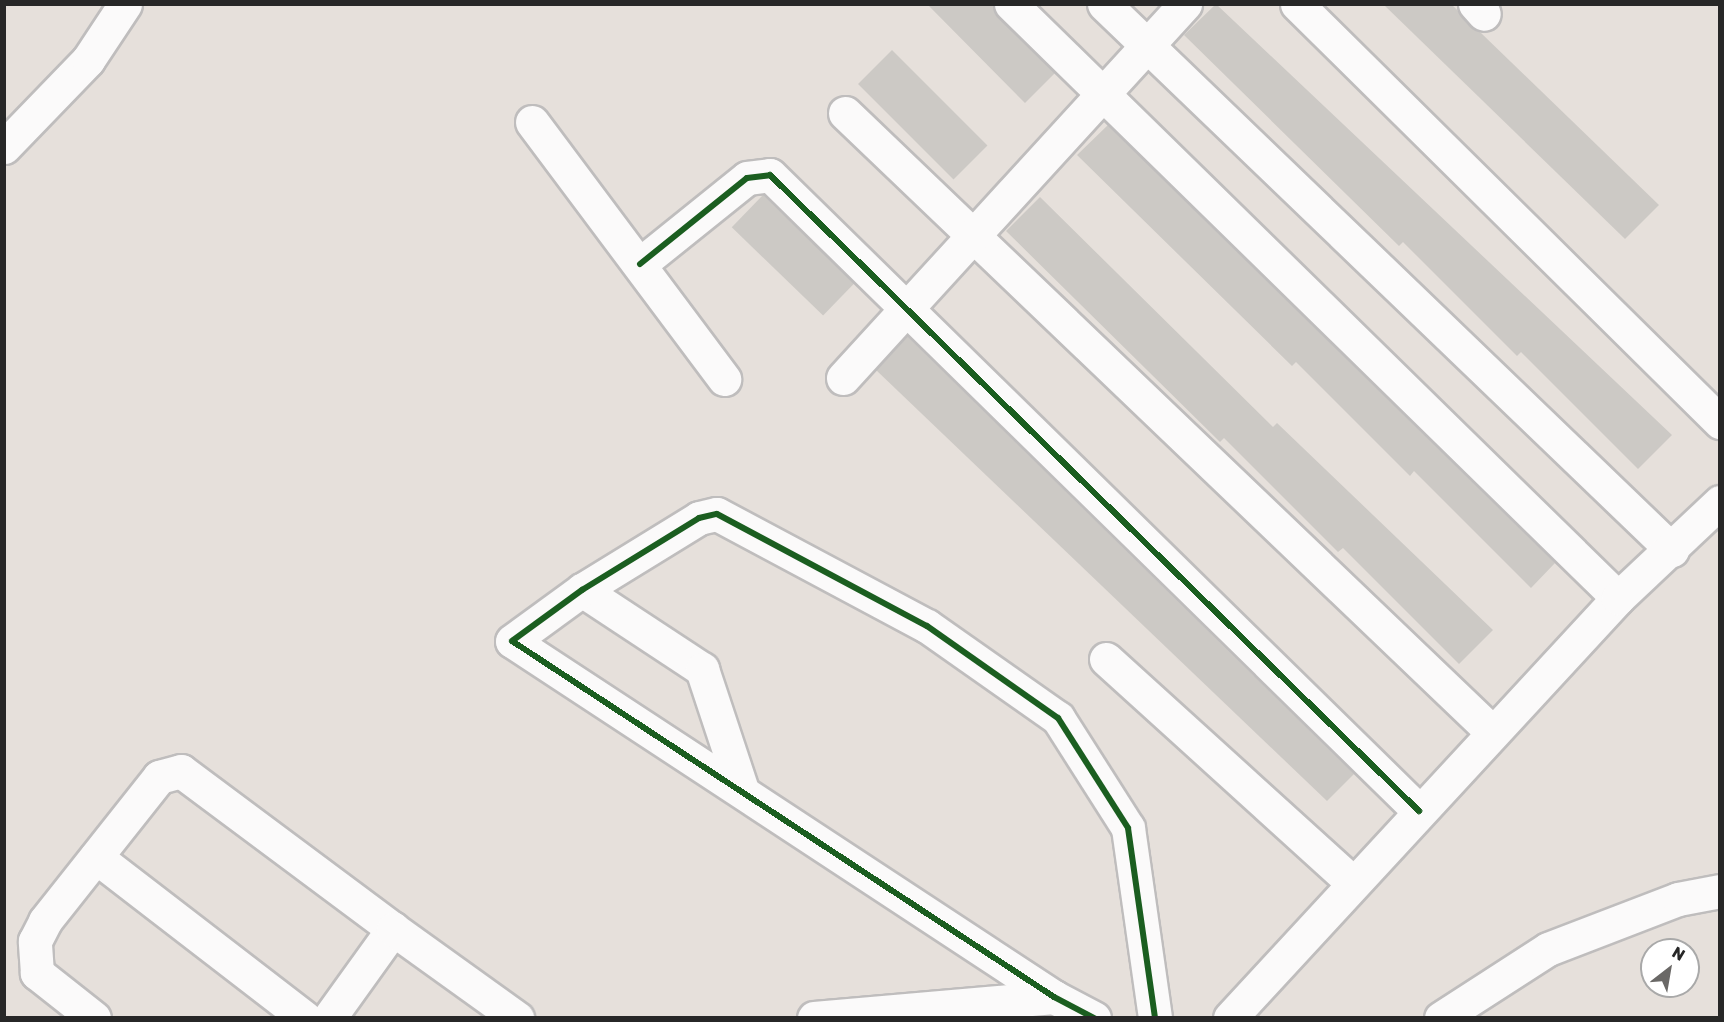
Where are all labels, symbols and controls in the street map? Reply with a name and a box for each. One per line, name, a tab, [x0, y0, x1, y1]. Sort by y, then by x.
north arrow	[1640, 938, 1700, 998]
text: N	[1669, 943, 1688, 965]

